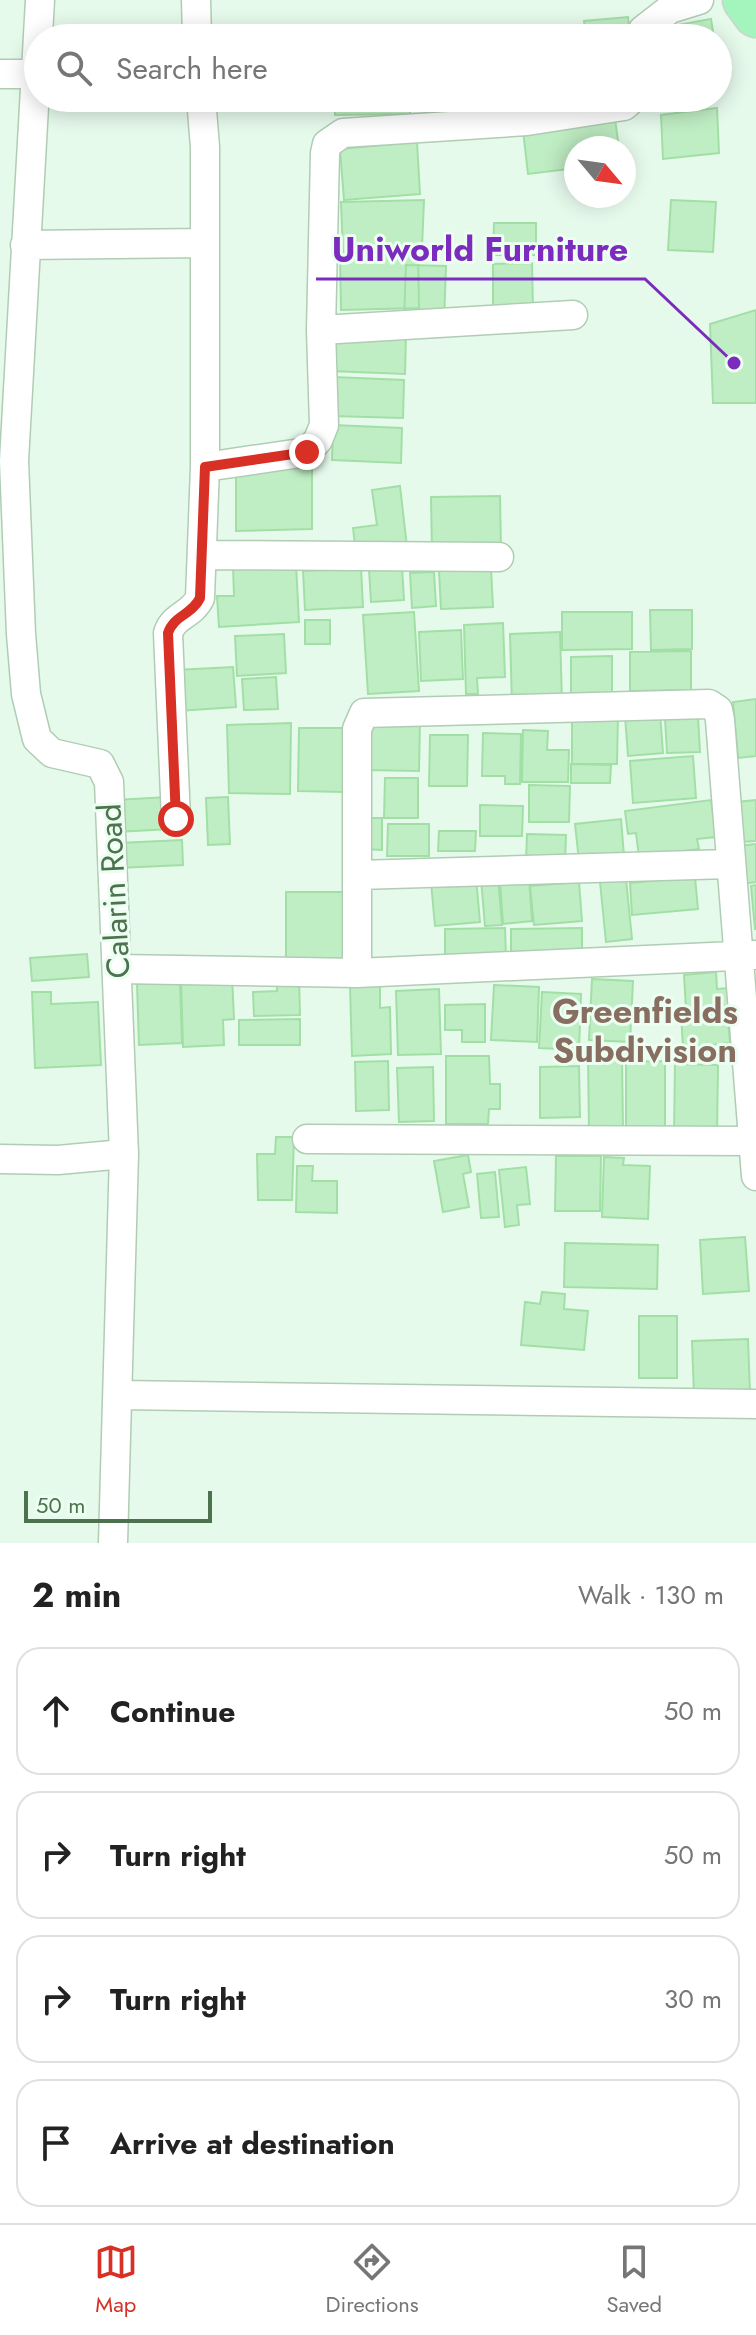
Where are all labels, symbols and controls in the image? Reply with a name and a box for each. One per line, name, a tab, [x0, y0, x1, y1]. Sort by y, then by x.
search box	[24, 24, 732, 112]
icon: search	[52, 46, 96, 90]
text: Search here	[116, 47, 268, 90]
north arrow	[564, 136, 636, 208]
callout: Uniworld Furniture	[316, 221, 645, 279]
text: Uniworld Furniture	[332, 225, 628, 274]
route end	[289, 434, 325, 470]
route start	[158, 801, 194, 837]
street label: Calarin Road	[86, 803, 142, 979]
district label: Greenfields Subdivision	[552, 987, 738, 1075]
scale bar	[24, 1487, 212, 1523]
text: 50 m	[36, 1489, 85, 1521]
text: 2 min	[32, 1571, 121, 1620]
text: Walk · 130 m	[578, 1576, 724, 1614]
icon: ahead	[34, 1689, 78, 1733]
text: Continue	[110, 1690, 236, 1733]
text: 50 m	[664, 1692, 722, 1730]
icon: right	[34, 1833, 78, 1877]
text: Turn right	[110, 1834, 246, 1877]
text: 50 m	[664, 1836, 722, 1874]
icon: right	[34, 1977, 78, 2021]
text: Turn right	[110, 1978, 246, 2021]
text: 30 m	[664, 1980, 722, 2018]
icon: arrive	[34, 2121, 78, 2165]
text: Arrive at destination	[110, 2122, 395, 2165]
tab: Map	[94, 2240, 138, 2320]
tab: Directions	[326, 2240, 419, 2320]
tab: Saved	[606, 2240, 662, 2320]

